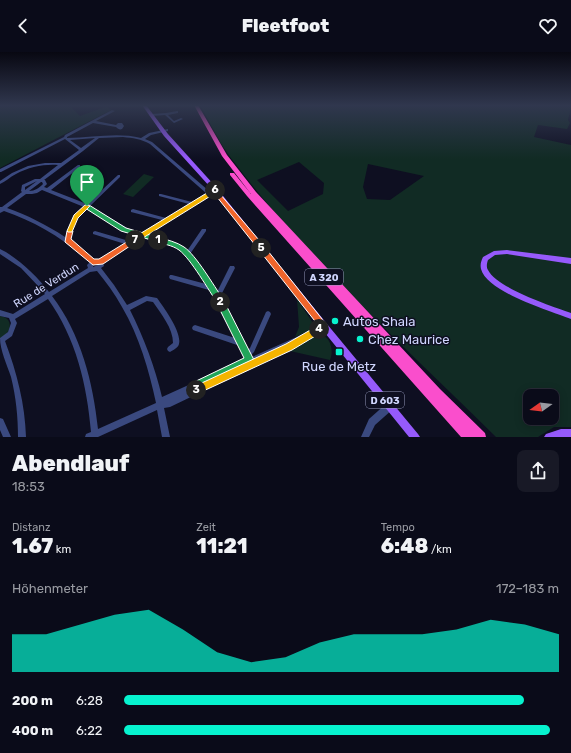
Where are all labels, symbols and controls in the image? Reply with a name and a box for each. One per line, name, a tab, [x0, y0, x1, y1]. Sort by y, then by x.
icon: back	[12, 15, 34, 37]
text: Fleetfoot	[242, 15, 329, 37]
icon: heart	[537, 15, 559, 37]
pin	[70, 165, 104, 206]
icon: arrive	[76, 171, 98, 193]
pin: 6	[205, 180, 225, 200]
text: 6	[211, 183, 219, 196]
pin: 7	[125, 230, 145, 250]
pin: 1	[148, 230, 168, 250]
text: 7	[132, 233, 138, 246]
text: 1	[155, 233, 161, 246]
pin: 5	[251, 238, 271, 258]
text: 5	[257, 241, 265, 254]
street label: Rue de Verdun	[11, 260, 81, 311]
road number: A 320	[305, 269, 343, 285]
pin: 2	[210, 292, 230, 312]
text: 2	[216, 295, 224, 308]
place label: Autos Shala	[343, 314, 415, 329]
marker: Autos Shala	[330, 316, 340, 326]
pin: 4	[309, 319, 329, 339]
text: 4	[315, 322, 323, 335]
place label: Chez Maurice	[368, 332, 450, 347]
marker: Chez Maurice	[355, 334, 365, 344]
marker: Rue de Metz	[334, 347, 344, 357]
place label: Rue de Metz	[302, 359, 377, 374]
pin: 3	[186, 380, 206, 400]
text: 3	[192, 383, 200, 396]
north arrow	[523, 389, 559, 425]
map controls	[523, 389, 559, 425]
road number: D 603	[366, 392, 404, 408]
text: Abendlauf	[12, 450, 129, 477]
button: share	[517, 450, 559, 492]
text: 18:53	[12, 479, 45, 494]
text: Distanz	[12, 521, 50, 534]
text: Zeit	[196, 521, 216, 534]
text: Tempo	[381, 521, 415, 534]
text: 1.67	[12, 534, 53, 558]
text: 11:21	[196, 534, 248, 558]
text: 6:48	[381, 534, 428, 558]
text: km	[53, 543, 71, 556]
text: /km	[428, 543, 452, 556]
text: Höhenmeter	[12, 581, 88, 596]
text: 172–183 m	[496, 581, 559, 596]
text: 200 m	[12, 693, 53, 708]
text: 6:28	[76, 693, 103, 708]
text: 400 m	[12, 723, 53, 738]
text: 6:22	[76, 723, 102, 738]

